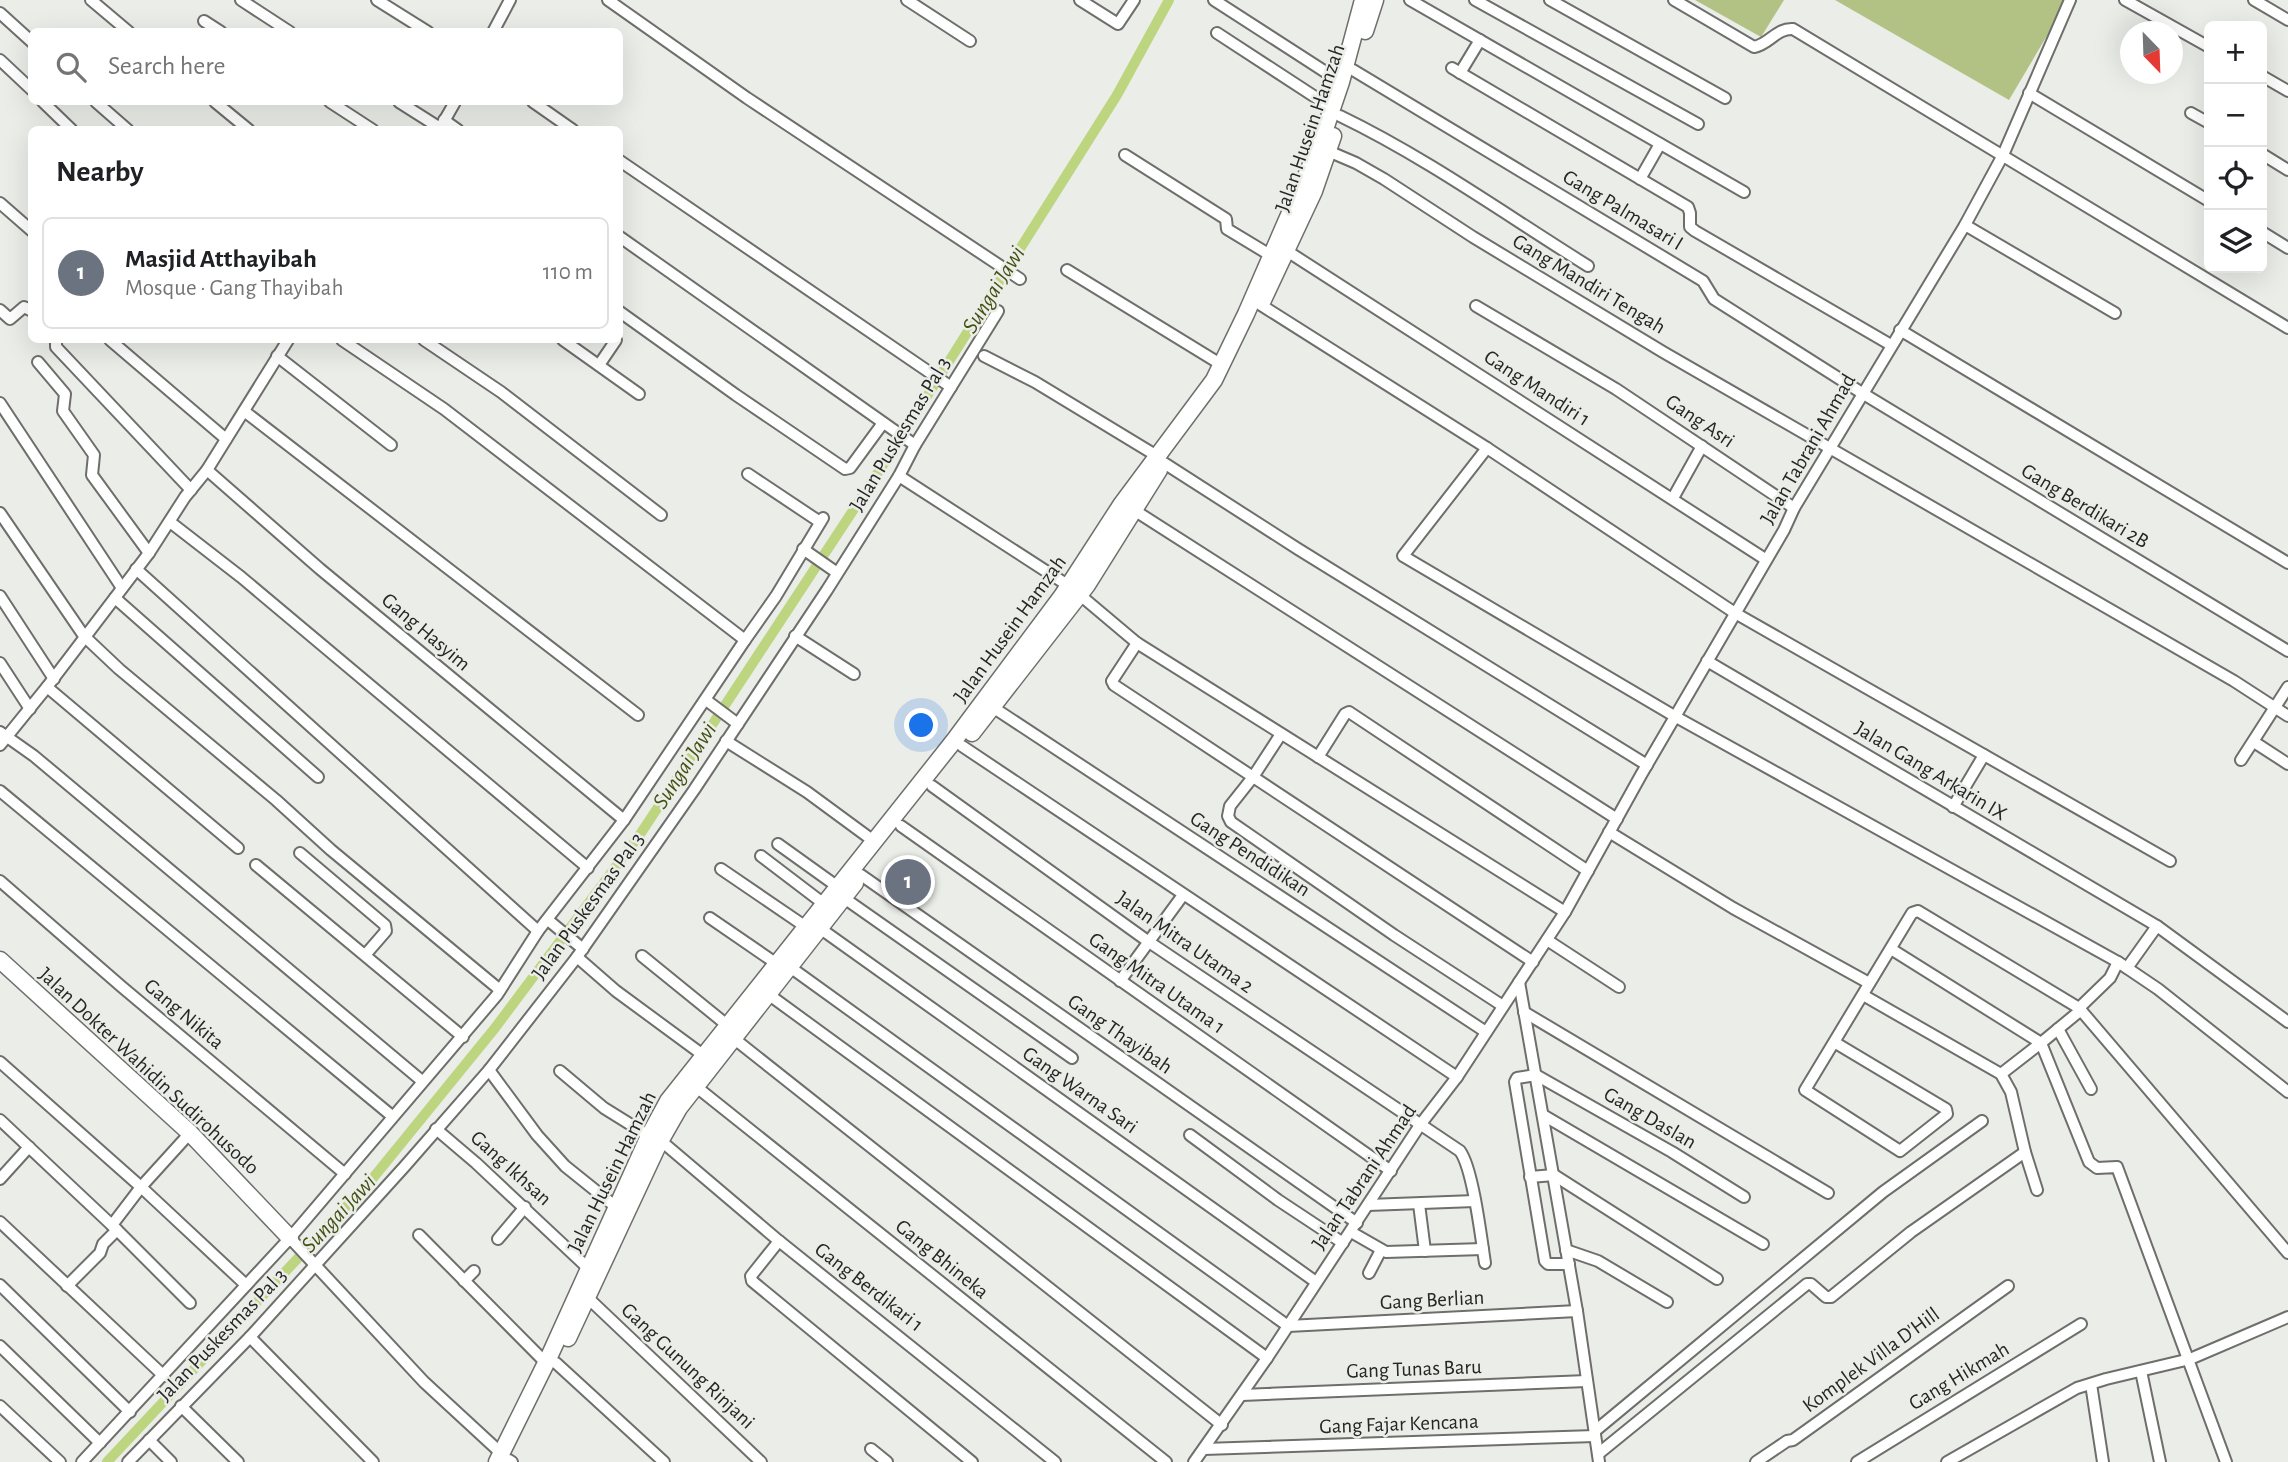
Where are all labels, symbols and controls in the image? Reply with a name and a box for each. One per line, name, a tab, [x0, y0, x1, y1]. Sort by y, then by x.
north arrow	[2120, 21, 2183, 84]
map controls	[2204, 21, 2267, 273]
button: +	[2204, 21, 2267, 84]
search box	[28, 28, 623, 105]
street label: Jalan Husein Hamzah	[1271, 41, 1349, 215]
icon: search	[52, 48, 90, 86]
text: Search here	[108, 53, 226, 79]
button: −	[2204, 84, 2267, 147]
button: locate	[2204, 147, 2267, 210]
text: Nearby	[56, 157, 144, 187]
street label: Gang Palmasari I	[1559, 166, 1687, 254]
button: layers	[2204, 210, 2267, 273]
street label: Gang Mandiri Tengah	[1509, 230, 1669, 338]
water label: Sungai Jawi	[958, 243, 1030, 337]
text: Masjid Atthayibah	[125, 246, 317, 272]
text: 1	[77, 261, 85, 284]
text: 110 m	[543, 261, 593, 284]
text: Mosque · Gang Thayibah	[125, 277, 343, 300]
street label: Gang Mandiri 1	[1480, 346, 1594, 430]
street label: Jalan Puskesmas Pal 3	[846, 353, 954, 515]
street label: Jalan Tabrani Ahmad	[1757, 370, 1860, 528]
street label: Gang Asri	[1662, 390, 1738, 452]
street label: Gang Berdikari 2B	[2018, 460, 2152, 552]
street label: Jalan Husein Hamzah	[950, 552, 1070, 706]
street label: Gang Hasyim	[378, 589, 474, 675]
your location	[904, 708, 938, 742]
street label: Jalan Gang Arkarin IX	[1852, 717, 2010, 825]
water label: Sungai Jawi	[649, 719, 721, 813]
street label: Gang Pendidikan	[1186, 808, 1314, 900]
street label: Jalan Puskesmas Pal 3	[528, 829, 648, 983]
pin: 1	[885, 856, 931, 908]
street label: Jalan Mitra Utama 2	[1113, 887, 1257, 997]
street label: Gang Mitra Utama 1	[1085, 928, 1229, 1038]
street label: Jalan Dokter Wahidin Sudirohusodo	[35, 964, 263, 1178]
street label: Gang Nikita	[140, 975, 228, 1053]
street label: Gang Thayibah	[1064, 990, 1176, 1078]
street label: Gang Warna Sari	[1019, 1043, 1141, 1137]
street label: Gang Daslan	[1600, 1083, 1700, 1153]
street label: Jalan Husein Hamzah	[564, 1088, 660, 1256]
street label: Jalan Tabrani Ahmad	[1308, 1101, 1420, 1253]
street label: Gang Ikhsan	[467, 1127, 555, 1209]
water label: Sungai Jawi	[297, 1171, 381, 1257]
street label: Gang Bhineka	[891, 1215, 993, 1303]
street label: Gang Berdikari 1	[811, 1238, 927, 1336]
street label: Jalan Puskesmas Pal 3	[153, 1265, 291, 1405]
street label: Gang Berlian	[1379, 1287, 1485, 1313]
street label: Gang Gunung Rinjani	[617, 1299, 759, 1433]
street label: Komplek Villa D'Hill	[1799, 1303, 1943, 1417]
street label: Gang Hikmah	[1905, 1338, 2013, 1414]
street label: Gang Tunas Baru	[1346, 1356, 1482, 1382]
street label: Gang Fajar Kencana	[1319, 1411, 1479, 1437]

